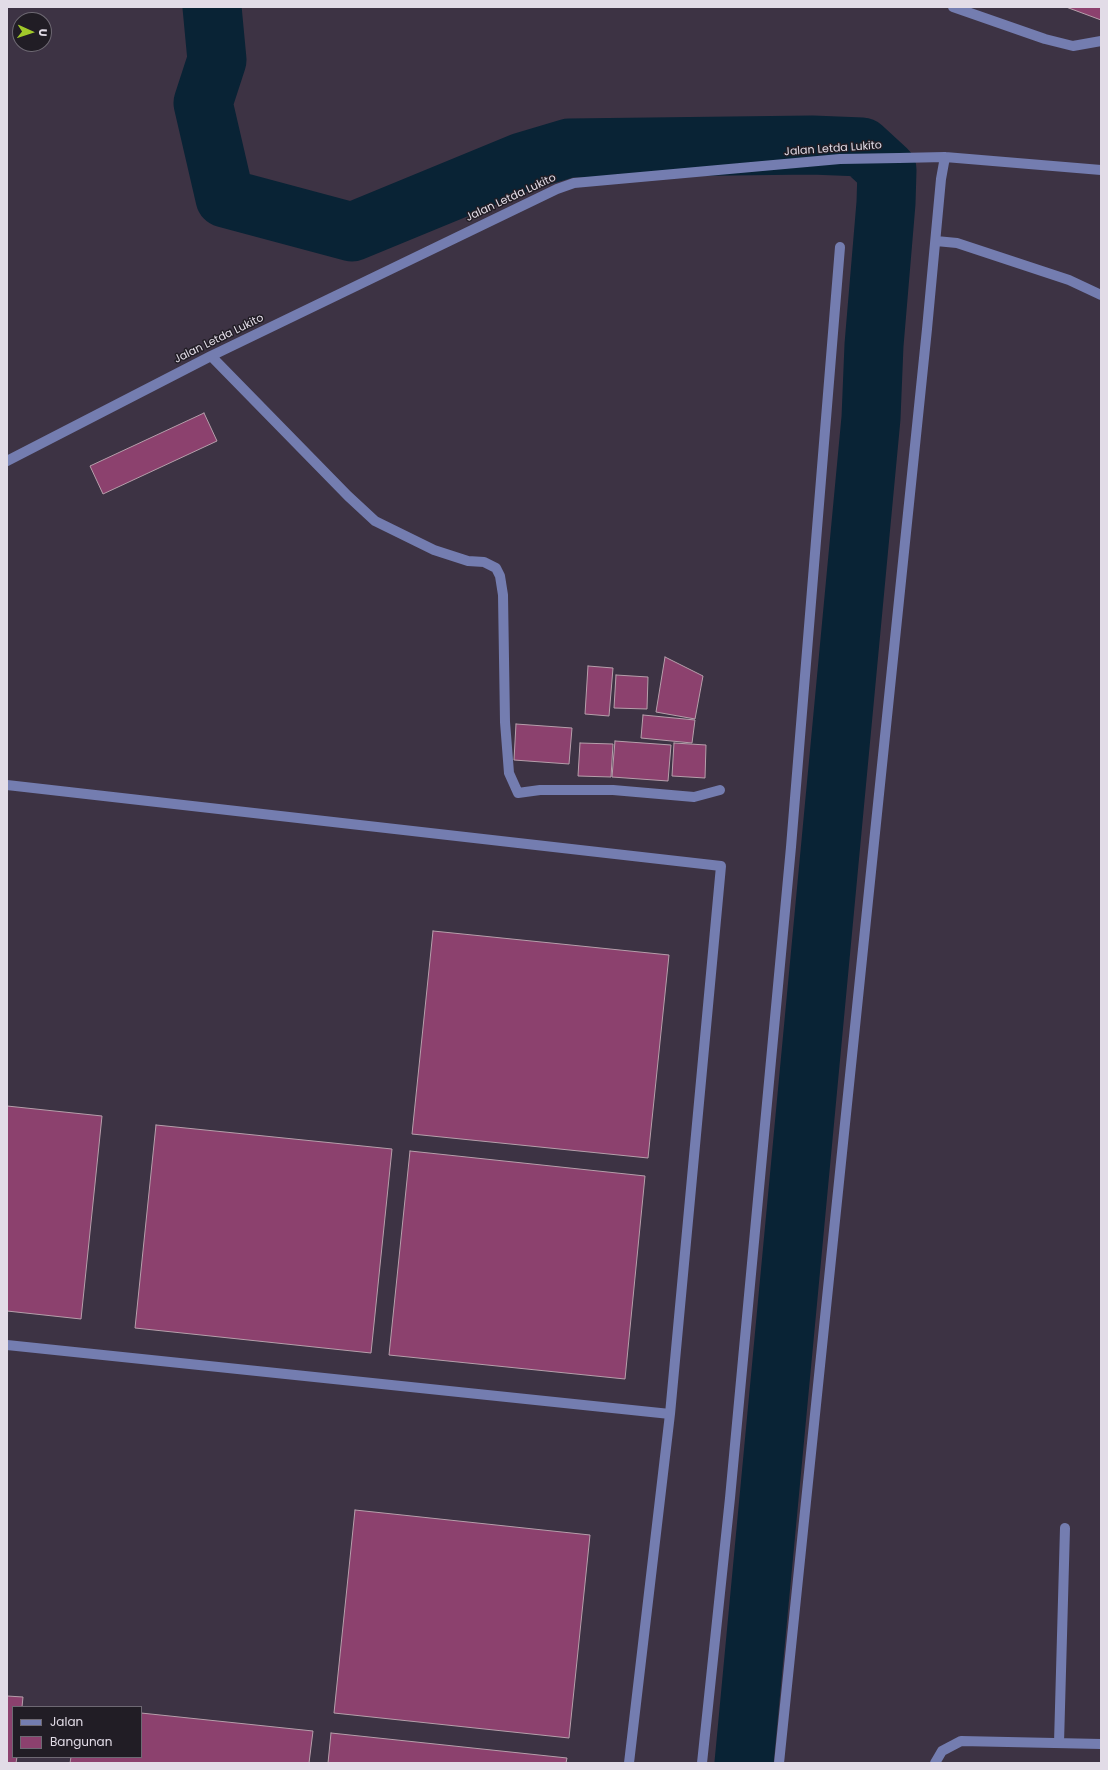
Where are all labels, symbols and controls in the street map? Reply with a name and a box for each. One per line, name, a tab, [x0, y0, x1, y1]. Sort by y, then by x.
north arrow	[12, 12, 52, 52]
text: U	[35, 28, 51, 37]
street label: Jalan Letda Lukito	[784, 139, 882, 159]
street label: Jalan Letda Lukito	[464, 171, 558, 225]
street label: Jalan Letda Lukito	[172, 312, 266, 366]
legend	[12, 1706, 142, 1758]
text: Jalan	[50, 1713, 83, 1730]
text: Bangunan	[50, 1733, 112, 1750]

